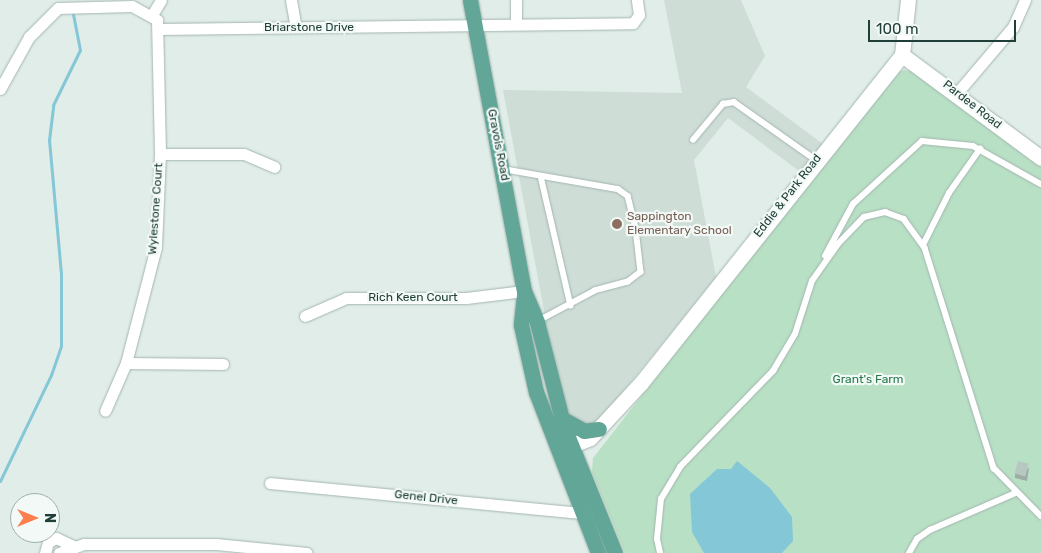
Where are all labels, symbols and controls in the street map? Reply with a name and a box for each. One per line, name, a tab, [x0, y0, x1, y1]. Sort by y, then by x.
scale bar	[871, 10, 1018, 42]
text: 100 m	[876, 20, 918, 38]
street label: Briarstone Drive	[264, 21, 354, 35]
street label: Pardee Road	[940, 78, 1004, 132]
street label: Gravois Road	[484, 108, 512, 182]
street label: Eddie & Park Road	[751, 152, 825, 240]
street label: Wylestone Court	[146, 163, 166, 255]
place label: Sappington Elementary School	[627, 210, 732, 238]
marker: Sappington Elementary School	[611, 218, 623, 230]
street label: Rich Keen Court	[368, 291, 458, 305]
park label: Grant's Farm	[832, 373, 904, 387]
street label: Genel Drive	[394, 488, 458, 508]
north arrow	[10, 493, 60, 543]
text: N	[41, 513, 58, 523]

